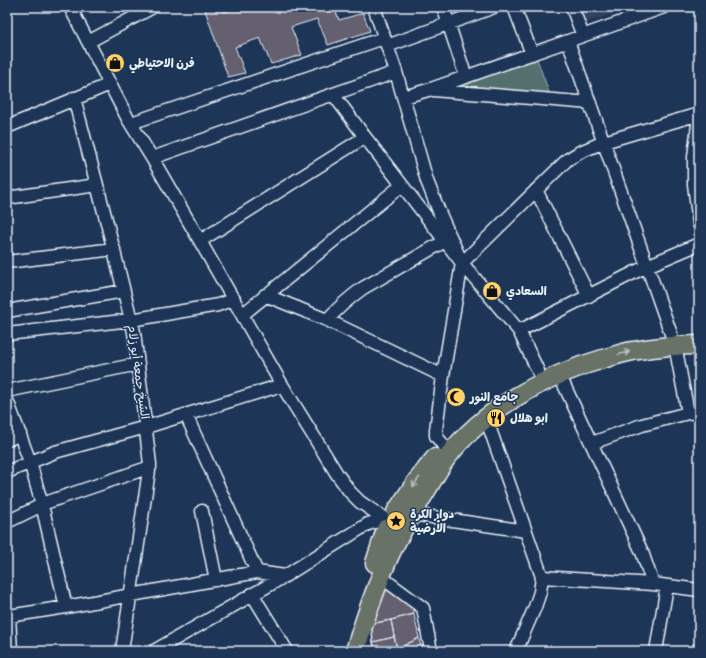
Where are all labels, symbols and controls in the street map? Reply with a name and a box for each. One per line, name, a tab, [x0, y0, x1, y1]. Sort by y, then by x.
shop icon: فرن الاحتياطي	[104, 52, 126, 74]
place label: فرن الاحتياطي	[129, 56, 195, 74]
shop icon: السعادي	[481, 280, 503, 302]
place label: السعادي	[506, 284, 547, 300]
street label: الشيخ جمعة أبو زلام	[123, 324, 152, 420]
one-way arrow	[617, 349, 630, 356]
mosque icon: جامع النور	[445, 386, 467, 408]
place label: جامع النور	[469, 390, 518, 406]
restaurant icon: ابو هلال	[485, 407, 507, 429]
place label: ابو هلال	[510, 411, 548, 426]
one-way arrow	[412, 476, 421, 487]
place label: دوار الكرة الأرضية	[410, 507, 455, 536]
place icon: دوار الكرة الأرضية	[385, 510, 407, 532]

